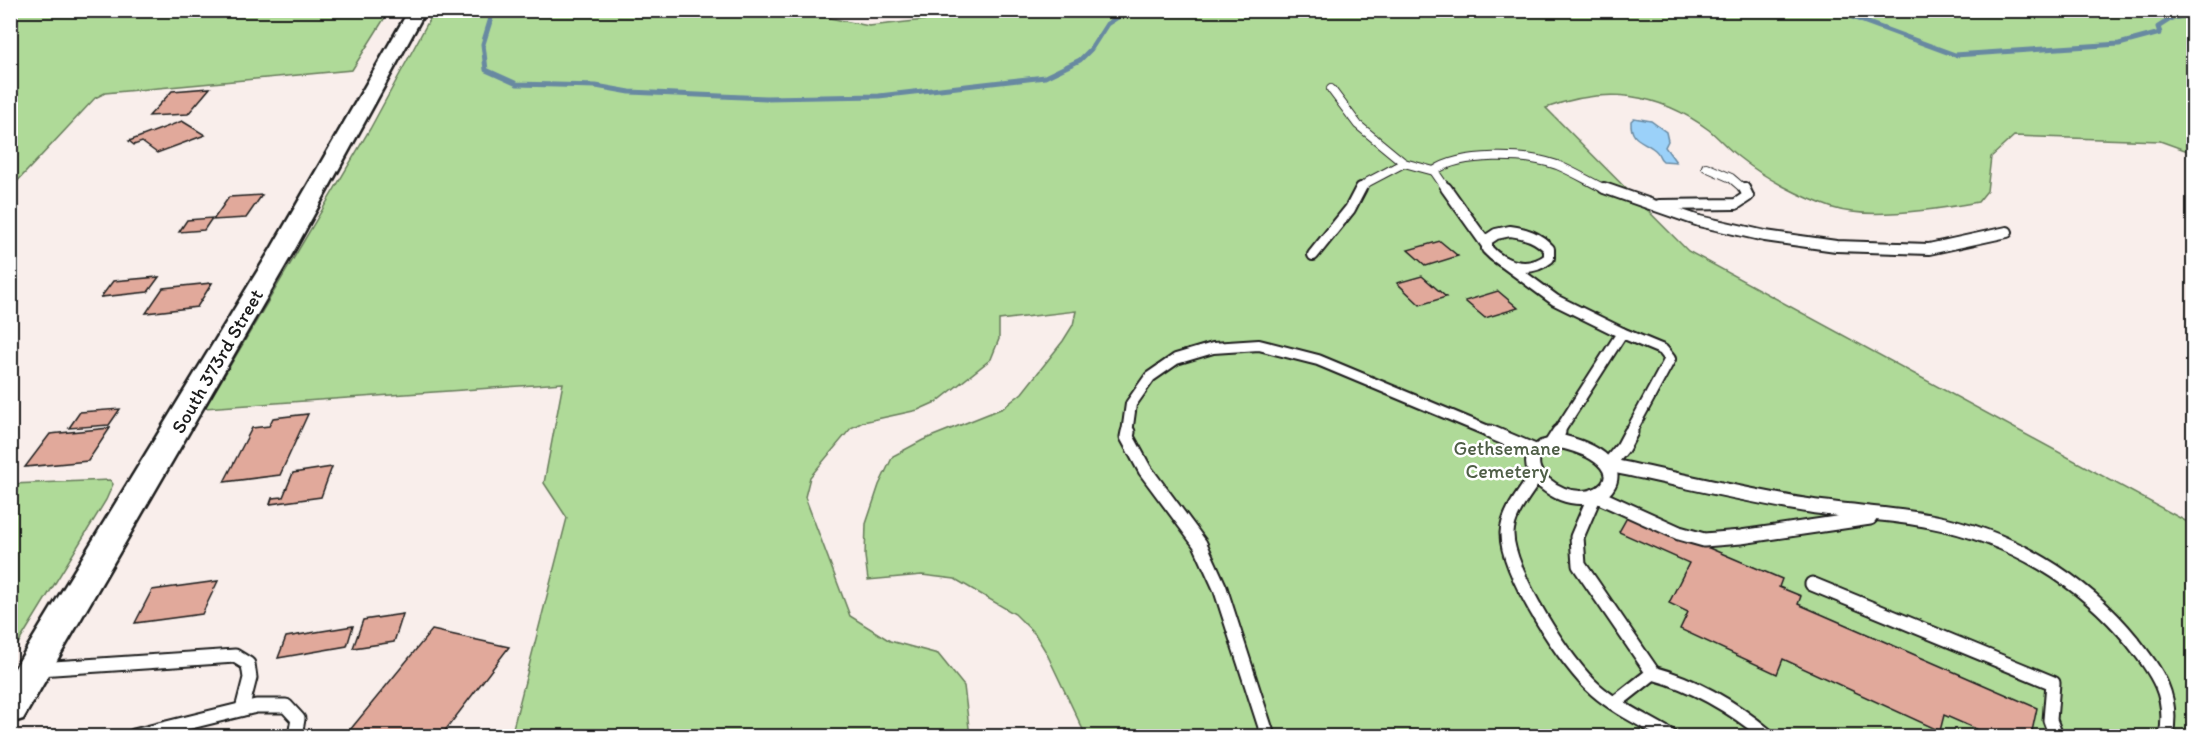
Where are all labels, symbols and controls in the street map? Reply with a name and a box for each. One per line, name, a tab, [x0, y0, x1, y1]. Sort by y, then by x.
street label: South 373rd Street	[166, 284, 268, 438]
park label: Gethsemane Cemetery	[1454, 436, 1560, 483]

